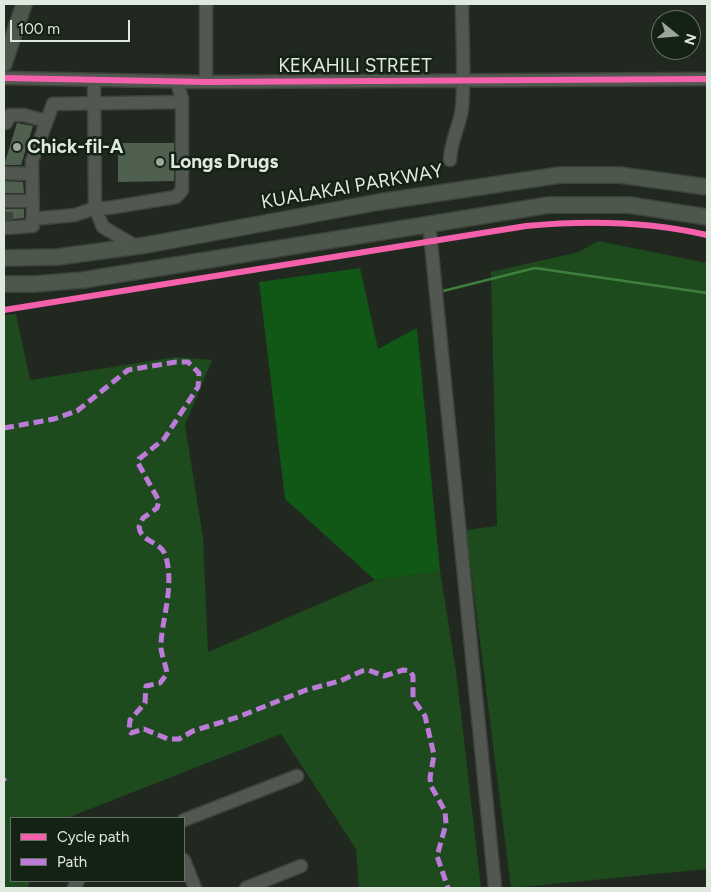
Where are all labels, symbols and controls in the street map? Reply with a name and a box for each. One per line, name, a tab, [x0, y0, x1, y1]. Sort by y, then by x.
scale bar	[12, 10, 132, 42]
north arrow	[651, 10, 701, 60]
text: 100 m	[18, 20, 60, 38]
text: N	[680, 32, 700, 47]
street label: KEKAHILI STREET	[278, 55, 432, 77]
place label: Chick-fil-A	[27, 136, 123, 158]
marker: Chick-fil-A	[11, 141, 23, 153]
place label: Longs Drugs	[170, 151, 278, 173]
marker: Longs Drugs	[154, 156, 166, 168]
street label: KUALAKAI PARKWAY	[259, 160, 445, 214]
legend	[10, 817, 185, 882]
text: Cycle path	[57, 828, 129, 846]
text: Path	[57, 853, 87, 871]

